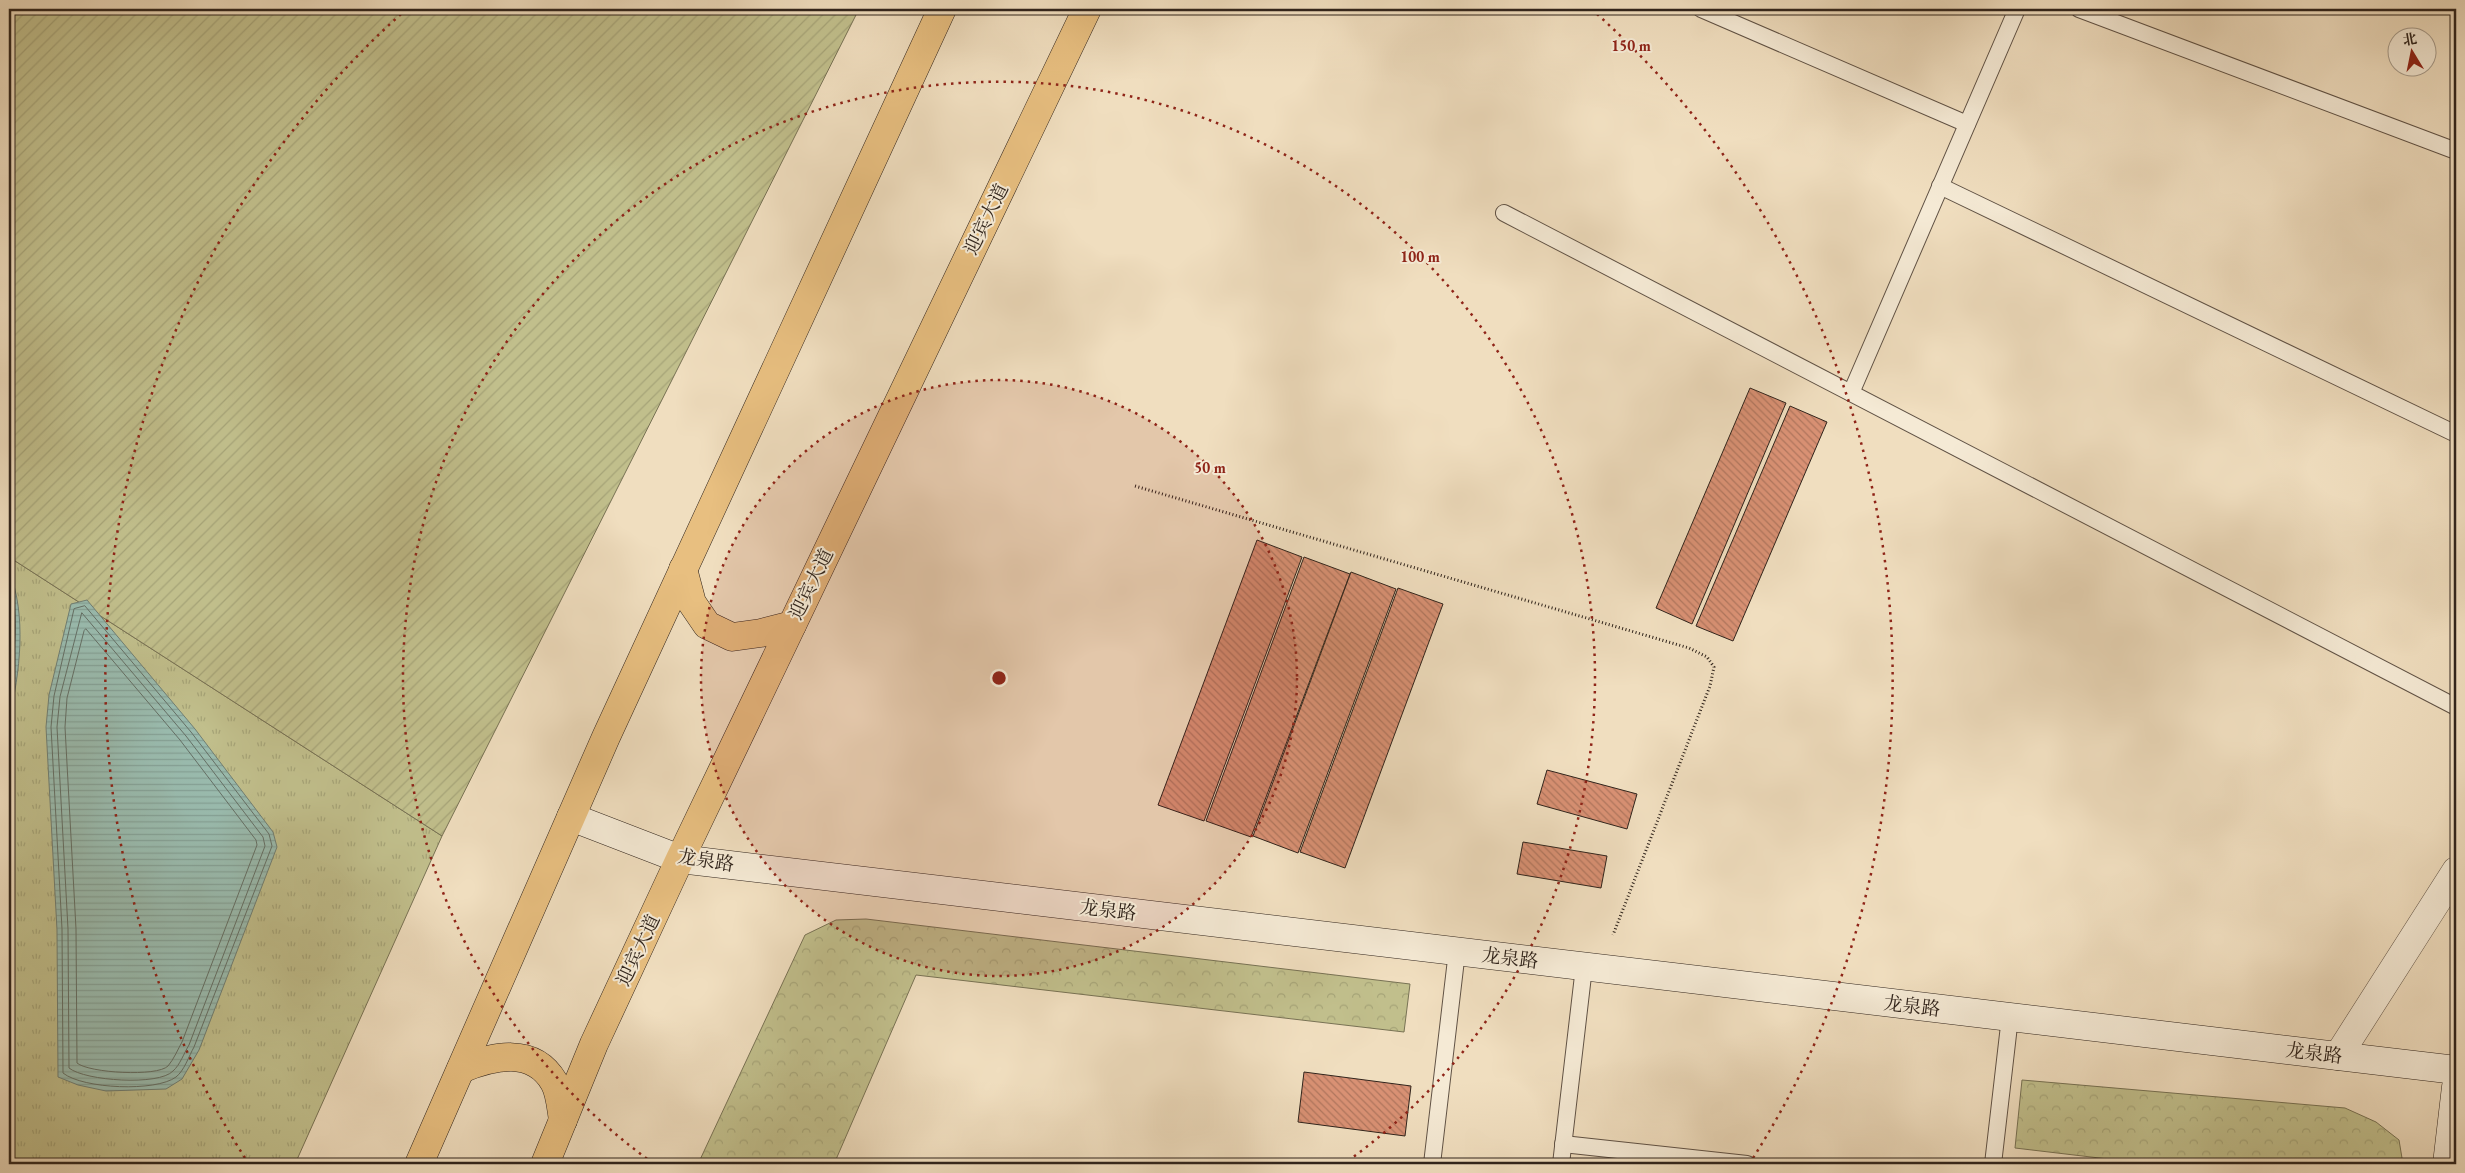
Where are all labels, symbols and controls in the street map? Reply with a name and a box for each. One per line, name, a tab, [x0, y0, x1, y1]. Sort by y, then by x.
north arrow	[2388, 28, 2438, 78]
text: 北	[2401, 29, 2418, 49]
text: 150 m	[1611, 36, 1651, 55]
street label: 迎宾大道	[958, 179, 1014, 259]
text: 100 m	[1400, 247, 1440, 266]
text: 50 m	[1194, 458, 1226, 477]
street label: 迎宾大道	[783, 544, 839, 624]
centre of rings	[990, 669, 1008, 687]
street label: 龙泉路	[676, 843, 736, 877]
street label: 龙泉路	[1078, 894, 1138, 926]
street label: 迎宾大道	[611, 910, 665, 990]
street label: 龙泉路	[1480, 942, 1540, 974]
street label: 龙泉路	[1882, 990, 1942, 1022]
street label: 龙泉路	[2284, 1037, 2344, 1069]

